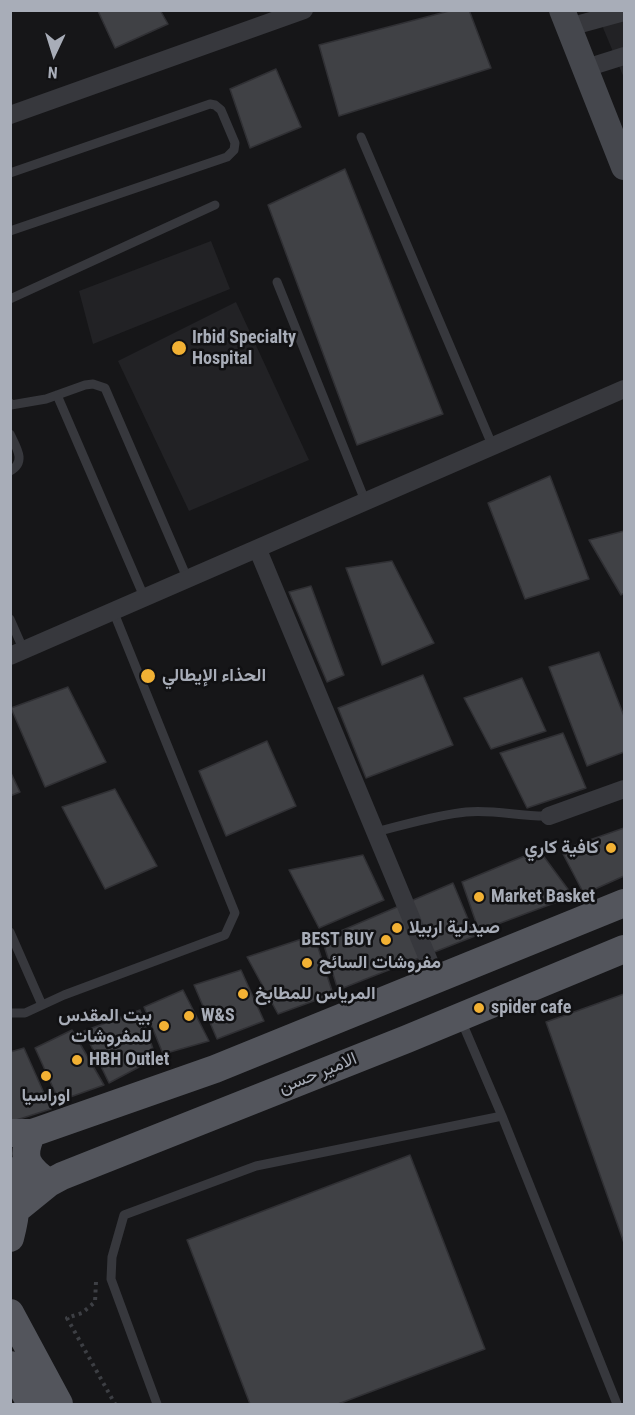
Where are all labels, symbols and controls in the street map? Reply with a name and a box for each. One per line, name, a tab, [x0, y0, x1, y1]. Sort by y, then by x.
north arrow	[24, 24, 84, 84]
text: N	[47, 63, 58, 82]
place label: Irbid Specialty Hospital	[192, 327, 296, 370]
marker: Irbid Specialty Hospital	[170, 339, 188, 357]
place label: الحذاء الإيطالي	[162, 665, 266, 687]
marker: الحذاء الإيطالي	[139, 667, 157, 685]
place label: كافية كاري	[525, 837, 599, 859]
marker: كافية كاري	[604, 841, 618, 855]
place label: Market Basket	[491, 886, 595, 908]
marker: Market Basket	[472, 890, 486, 904]
place label: صيدلية اربيلا	[409, 917, 500, 939]
marker: صيدلية اربيلا	[390, 921, 404, 935]
place label: BEST BUY	[301, 929, 374, 951]
marker: BEST BUY	[379, 933, 393, 947]
place label: مفروشات السائح	[319, 952, 441, 974]
marker: مفروشات السائح	[300, 956, 314, 970]
place label: المرياس للمطابخ	[255, 983, 376, 1005]
marker: المرياس للمطابخ	[236, 987, 250, 1001]
place label: spider cafe	[491, 997, 571, 1019]
marker: spider cafe	[472, 1001, 486, 1015]
place label: بيت المقدس للمفروشات	[58, 1005, 152, 1048]
place label: W&S	[201, 1005, 235, 1027]
marker: W&S	[182, 1009, 196, 1023]
marker: بيت المقدس للمفروشات	[157, 1019, 171, 1033]
place label: HBH Outlet	[89, 1049, 169, 1071]
street label: الامير حسن	[276, 1049, 360, 1099]
marker: HBH Outlet	[70, 1053, 84, 1067]
marker: اوراسيا	[39, 1069, 53, 1083]
place label: اوراسيا	[22, 1085, 70, 1107]

